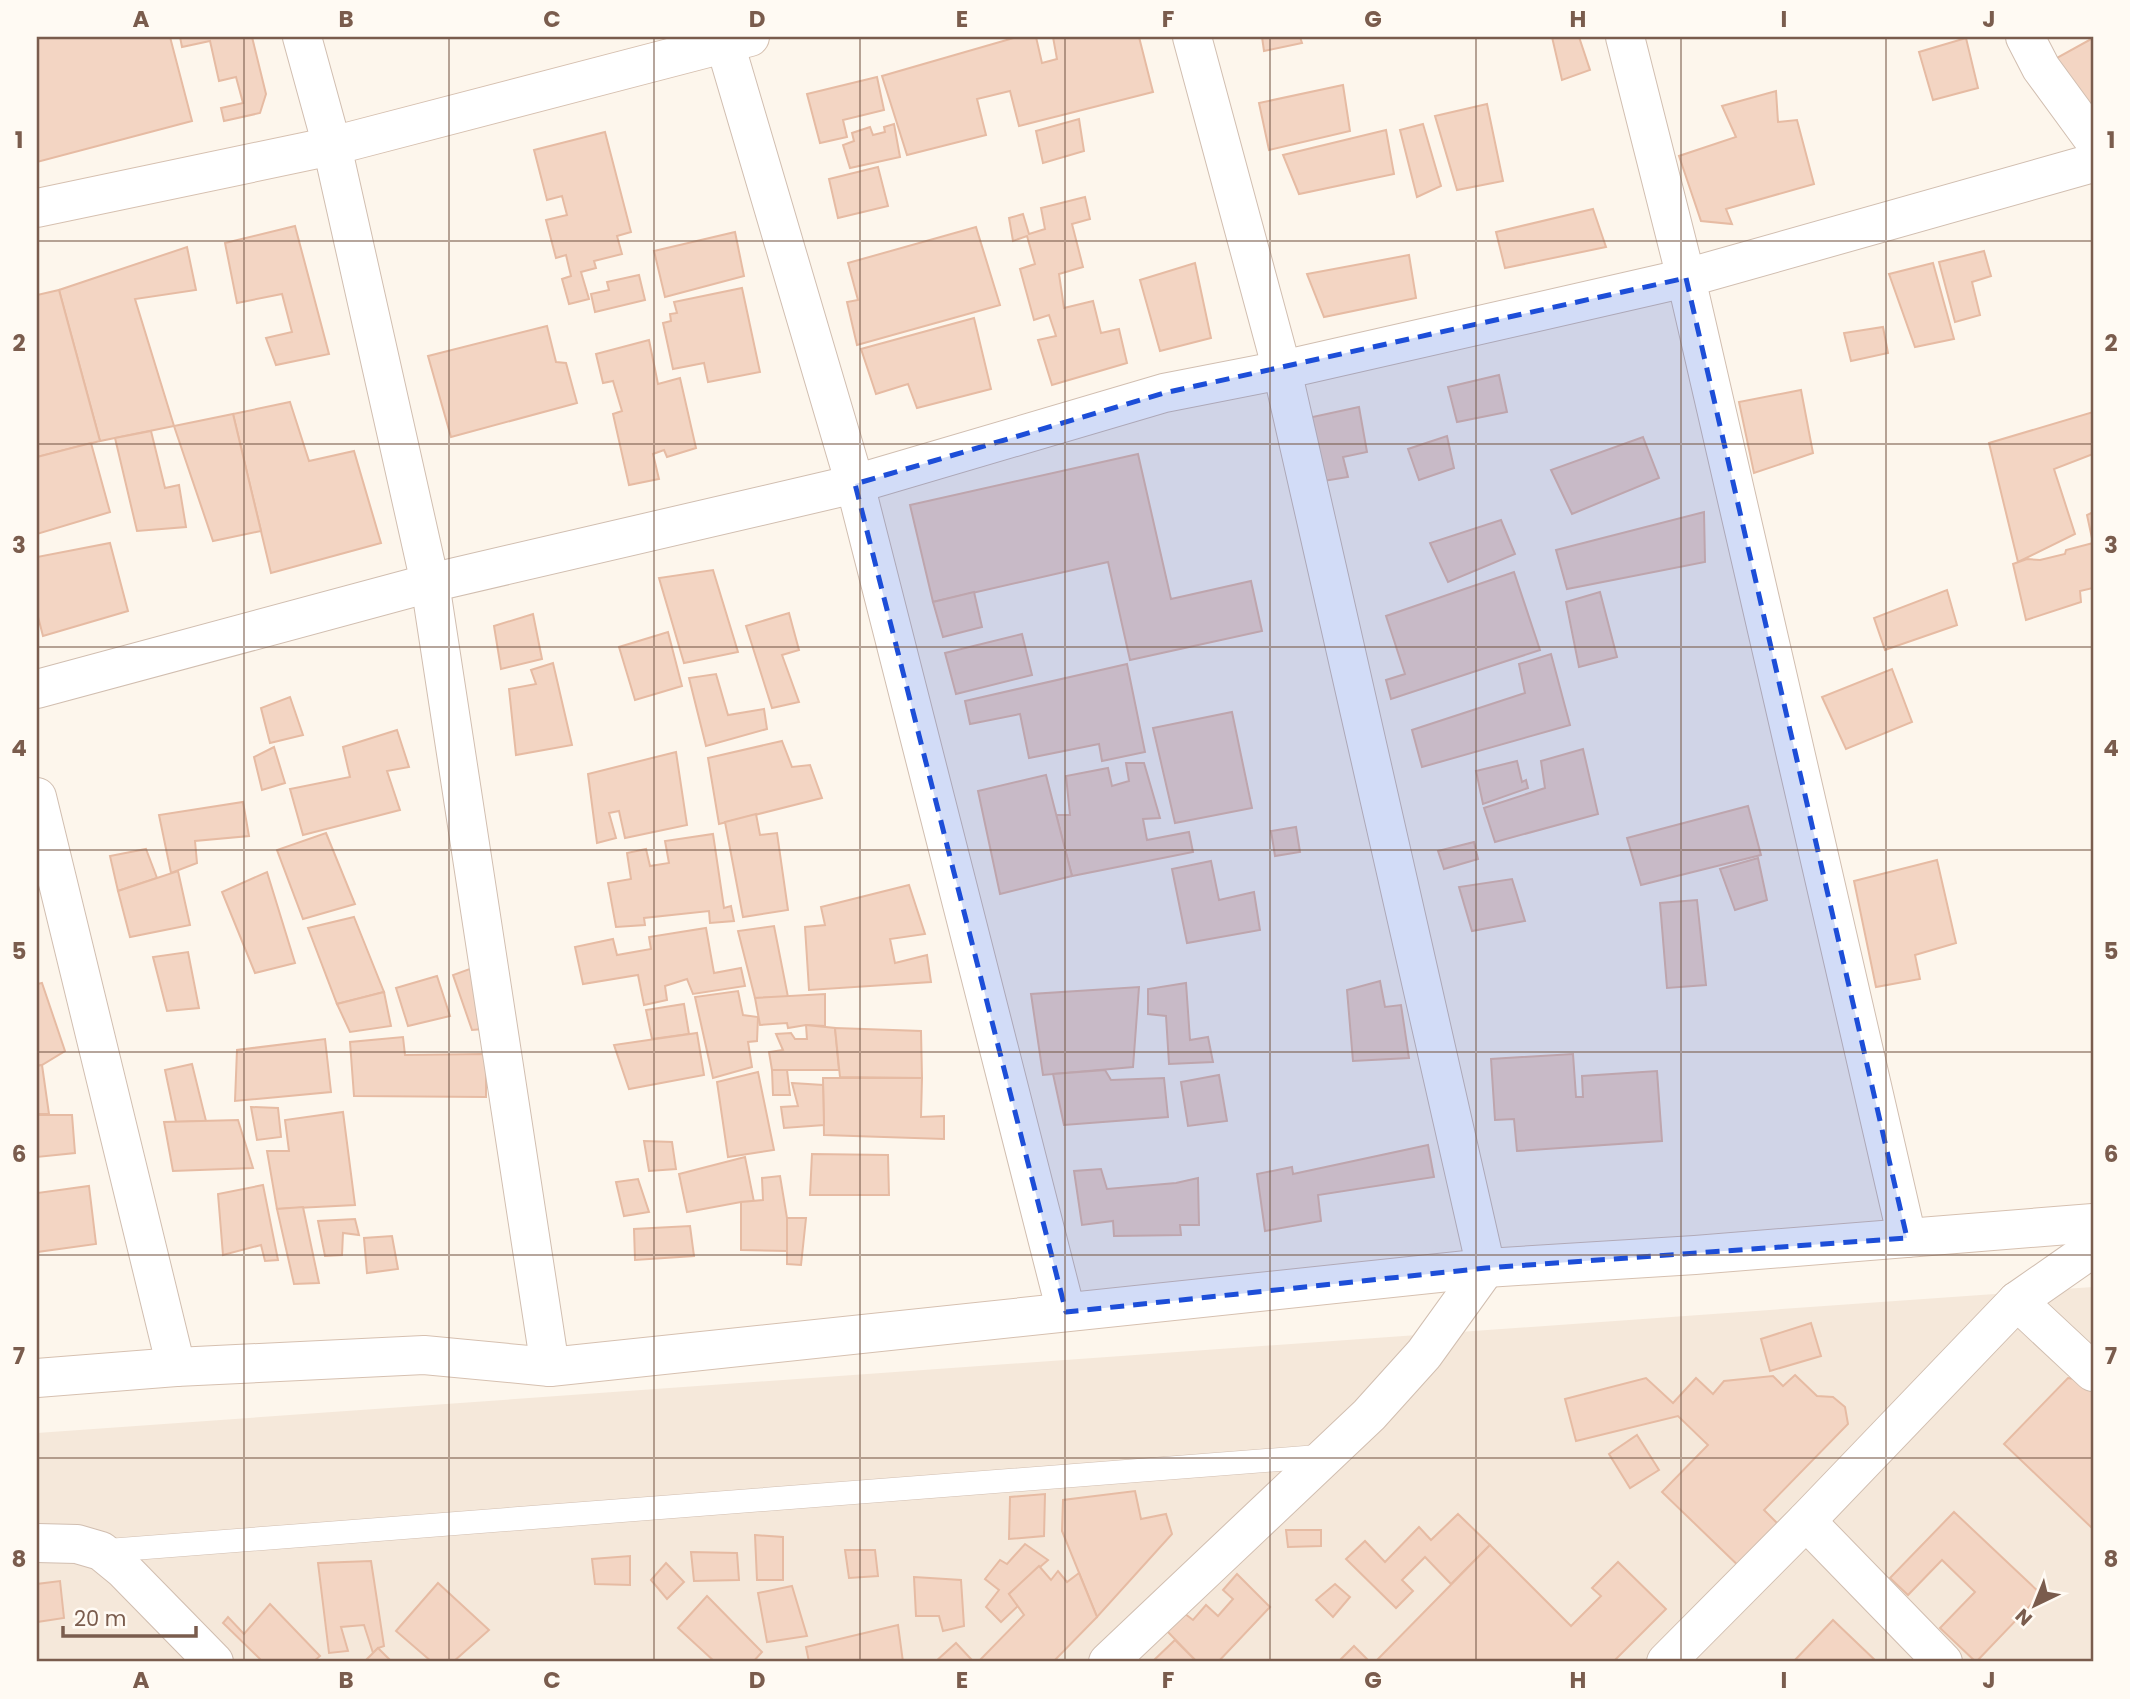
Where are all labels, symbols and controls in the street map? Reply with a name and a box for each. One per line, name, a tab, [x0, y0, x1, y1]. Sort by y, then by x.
text: A	[133, 3, 150, 35]
text: B	[338, 3, 354, 35]
text: C	[543, 3, 561, 35]
text: D	[749, 3, 765, 35]
text: E	[956, 3, 968, 35]
text: F	[1162, 3, 1174, 35]
text: G	[1364, 3, 1382, 35]
text: H	[1570, 3, 1586, 35]
text: I	[1781, 3, 1787, 35]
text: J	[1982, 3, 1996, 35]
text: 1	[15, 124, 23, 156]
text: 1	[2107, 124, 2115, 156]
text: 2	[12, 327, 26, 359]
text: 2	[2104, 327, 2118, 359]
text: 3	[12, 529, 26, 561]
text: 3	[2104, 529, 2118, 561]
text: 4	[11, 732, 27, 764]
text: 4	[2103, 732, 2119, 764]
text: 5	[12, 935, 26, 967]
text: 5	[2104, 935, 2118, 967]
text: 6	[12, 1138, 26, 1170]
text: 6	[2104, 1138, 2118, 1170]
text: 7	[13, 1340, 25, 1372]
text: 7	[2105, 1340, 2117, 1372]
text: 8	[12, 1543, 26, 1575]
text: 8	[2104, 1543, 2118, 1575]
north arrow	[2000, 1570, 2070, 1640]
scale bar	[63, 1594, 196, 1638]
text: N	[2009, 1602, 2038, 1632]
text: 20 m	[74, 1604, 127, 1633]
text: A	[133, 1664, 150, 1696]
text: B	[338, 1664, 354, 1696]
text: C	[543, 1664, 561, 1696]
text: D	[749, 1664, 765, 1696]
text: E	[956, 1664, 968, 1696]
text: F	[1162, 1664, 1174, 1696]
text: G	[1364, 1664, 1382, 1696]
text: H	[1570, 1664, 1586, 1696]
text: I	[1781, 1664, 1787, 1696]
text: J	[1982, 1664, 1996, 1696]

